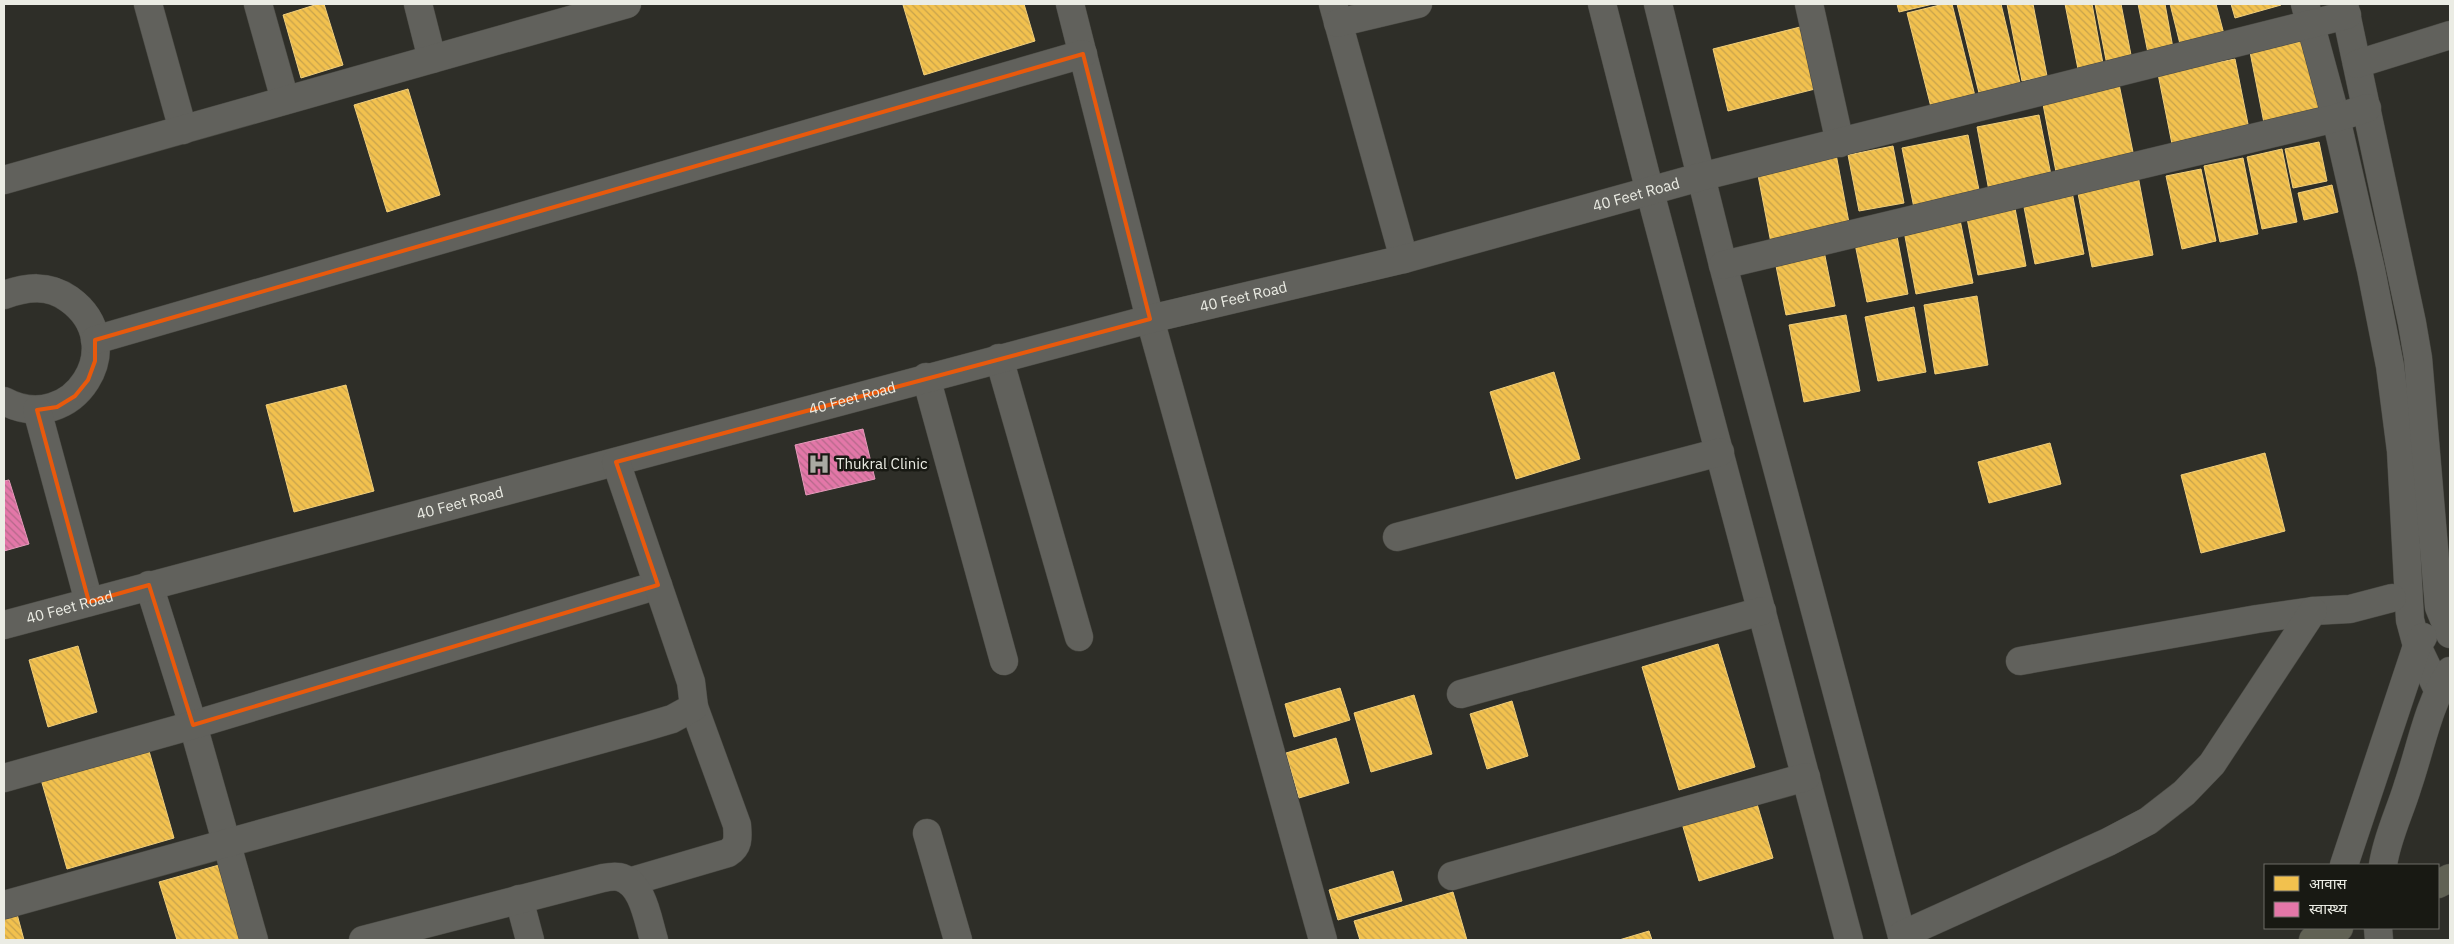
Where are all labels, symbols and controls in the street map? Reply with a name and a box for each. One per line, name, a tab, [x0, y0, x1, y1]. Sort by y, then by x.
street label: 40 Feet Road	[1590, 173, 1682, 215]
street label: 40 Feet Road	[1197, 277, 1289, 316]
street label: 40 Feet Road	[807, 377, 898, 419]
hospital icon: Thukral Clinic	[806, 451, 832, 477]
place label: Thukral Clinic	[836, 454, 928, 473]
street label: 40 Feet Road	[414, 482, 506, 523]
street label: 40 Feet Road	[24, 586, 115, 628]
legend	[2264, 864, 2439, 929]
text: आवास	[2309, 874, 2348, 893]
text: स्वास्थ्य	[2309, 899, 2347, 918]

